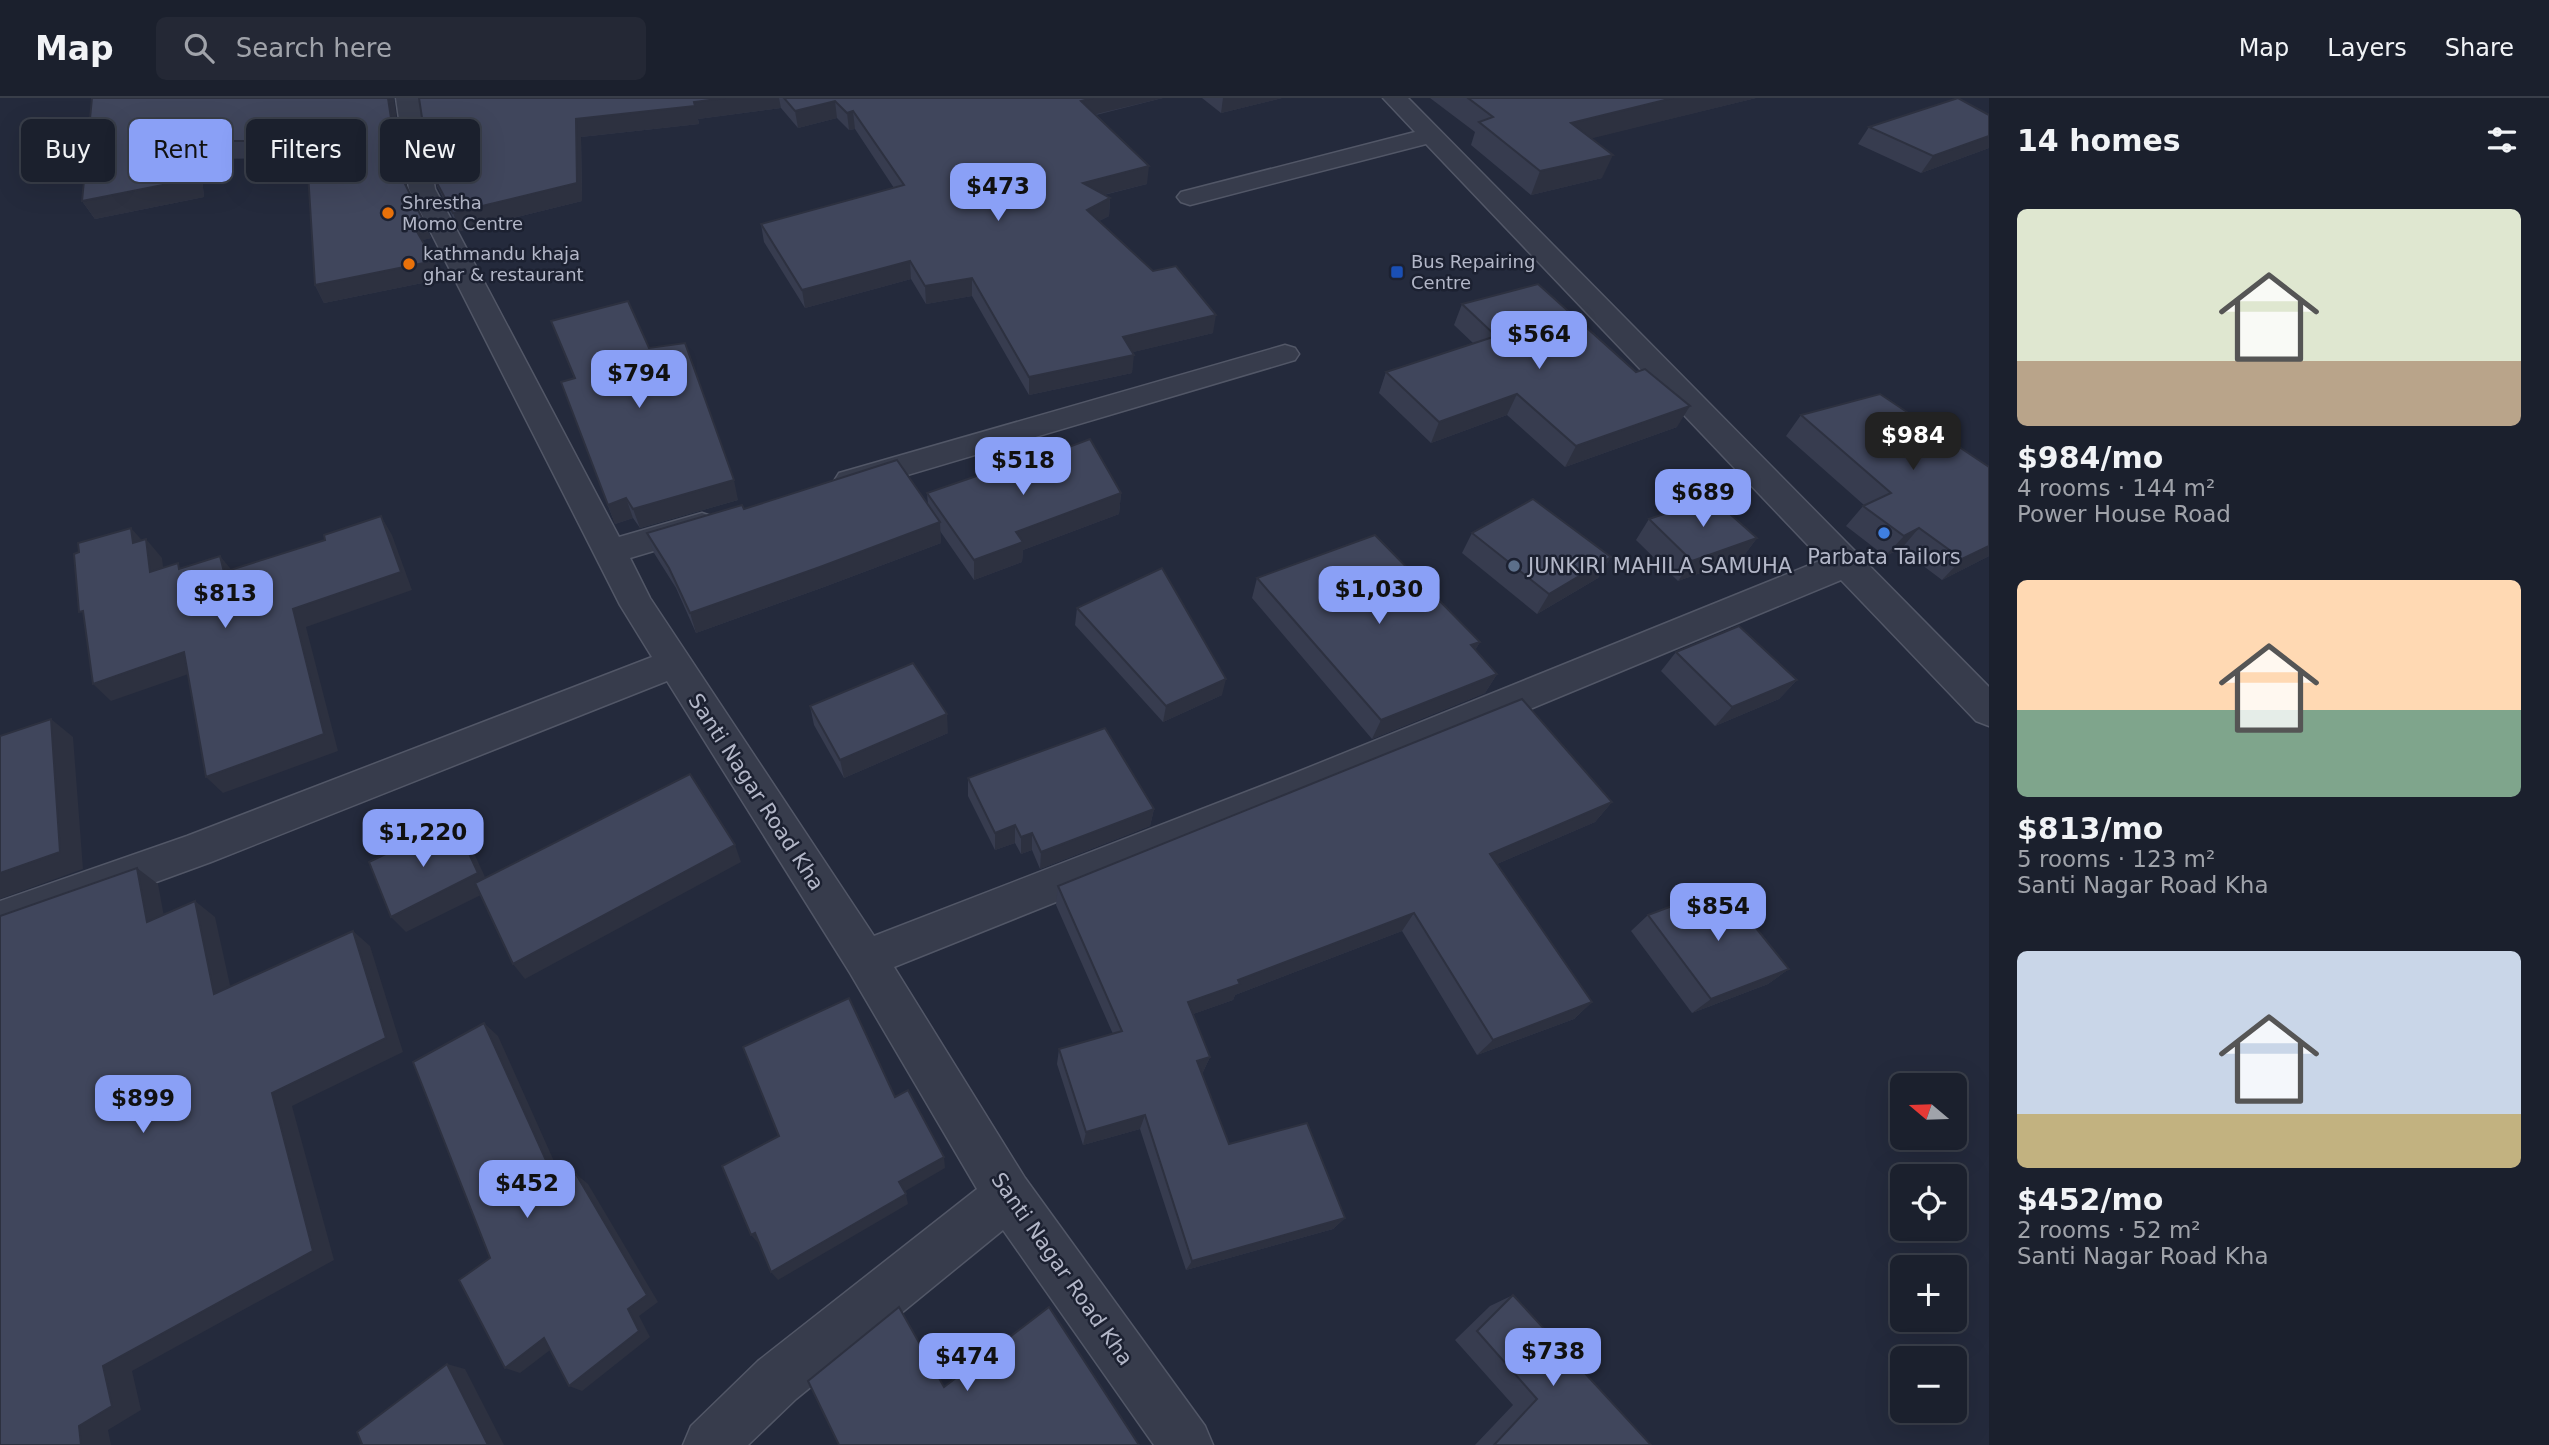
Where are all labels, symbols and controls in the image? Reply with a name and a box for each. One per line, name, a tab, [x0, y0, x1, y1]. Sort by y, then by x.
search box	[156, 17, 646, 80]
text: Map	[35, 29, 114, 68]
icon: search	[180, 29, 218, 67]
text: Search here	[236, 33, 392, 63]
text: Map	[2239, 34, 2289, 62]
text: Layers	[2327, 34, 2407, 62]
text: Share	[2445, 34, 2514, 62]
chip: Buy	[21, 119, 115, 182]
chip: Rent	[129, 119, 232, 182]
chip: Filters	[246, 119, 366, 182]
chip: New	[380, 119, 480, 182]
icon: filters	[2483, 121, 2521, 159]
text: 14 homes	[2017, 123, 2181, 158]
pin: $473	[957, 164, 1039, 223]
text: $473	[966, 173, 1030, 199]
place label: Shrestha Momo Centre	[402, 192, 523, 234]
marker: Shrestha Momo Centre	[380, 205, 396, 221]
place label: kathmandu khaja ghar & restaurant	[423, 243, 584, 285]
place label: Bus Repairing Centre	[1411, 251, 1535, 293]
icon: home	[2206, 254, 2332, 380]
marker: kathmandu khaja ghar & restaurant	[401, 256, 417, 272]
marker: Bus Repairing Centre	[1389, 264, 1405, 280]
pin: $564	[1498, 312, 1580, 371]
text: $564	[1507, 321, 1571, 347]
pin: $794	[598, 350, 680, 410]
text: $794	[607, 360, 671, 386]
pin: $984	[1872, 412, 1954, 472]
text: $984	[1881, 422, 1945, 448]
pin: $518	[982, 438, 1064, 497]
text: $984/mo	[2017, 440, 2163, 475]
text: $518	[991, 447, 1055, 473]
pin: $689	[1662, 470, 1744, 529]
text: 4 rooms · 144 m²	[2017, 475, 2215, 501]
text: $689	[1671, 479, 1735, 505]
text: Power House Road	[2017, 501, 2231, 527]
marker: Parbata Tailors	[1876, 525, 1892, 541]
place label: Parbata Tailors	[1807, 545, 1961, 569]
place label: JUNKIRI MAHILA SAMUHA	[1526, 554, 1793, 578]
marker: JUNKIRI MAHILA SAMUHA	[1506, 558, 1522, 574]
pin: $1,030	[1322, 566, 1436, 626]
pin: $813	[184, 570, 266, 630]
text: $1,030	[1335, 576, 1423, 602]
text: $813	[193, 580, 257, 606]
icon: home	[2206, 625, 2332, 751]
street label: Santi Nagar Road Kha	[683, 689, 829, 895]
pin: $1,220	[366, 810, 480, 869]
text: $813/mo	[2017, 811, 2163, 846]
text: $1,220	[379, 819, 467, 845]
text: 5 rooms · 123 m²	[2017, 846, 2215, 872]
text: Santi Nagar Road Kha	[2017, 872, 2269, 898]
pin: $854	[1677, 884, 1759, 943]
text: $854	[1686, 893, 1750, 919]
icon: home	[2206, 996, 2332, 1122]
north arrow	[1890, 1073, 1967, 1150]
map controls	[1890, 1073, 1967, 1423]
pin: $899	[102, 1076, 184, 1135]
text: $899	[111, 1085, 175, 1111]
pin: $452	[486, 1160, 568, 1220]
button: locate	[1890, 1164, 1967, 1241]
street label: Santi Nagar Road Kha	[986, 1168, 1138, 1370]
text: $452	[495, 1170, 559, 1196]
text: $452/mo	[2017, 1182, 2163, 1217]
text: 2 rooms · 52 m²	[2017, 1217, 2201, 1243]
text: Santi Nagar Road Kha	[2017, 1243, 2269, 1269]
button: +	[1890, 1255, 1967, 1332]
pin: $738	[1512, 1328, 1594, 1388]
pin: $474	[926, 1334, 1008, 1393]
text: $738	[1521, 1338, 1585, 1364]
text: $474	[935, 1343, 999, 1369]
button: −	[1890, 1346, 1967, 1423]

